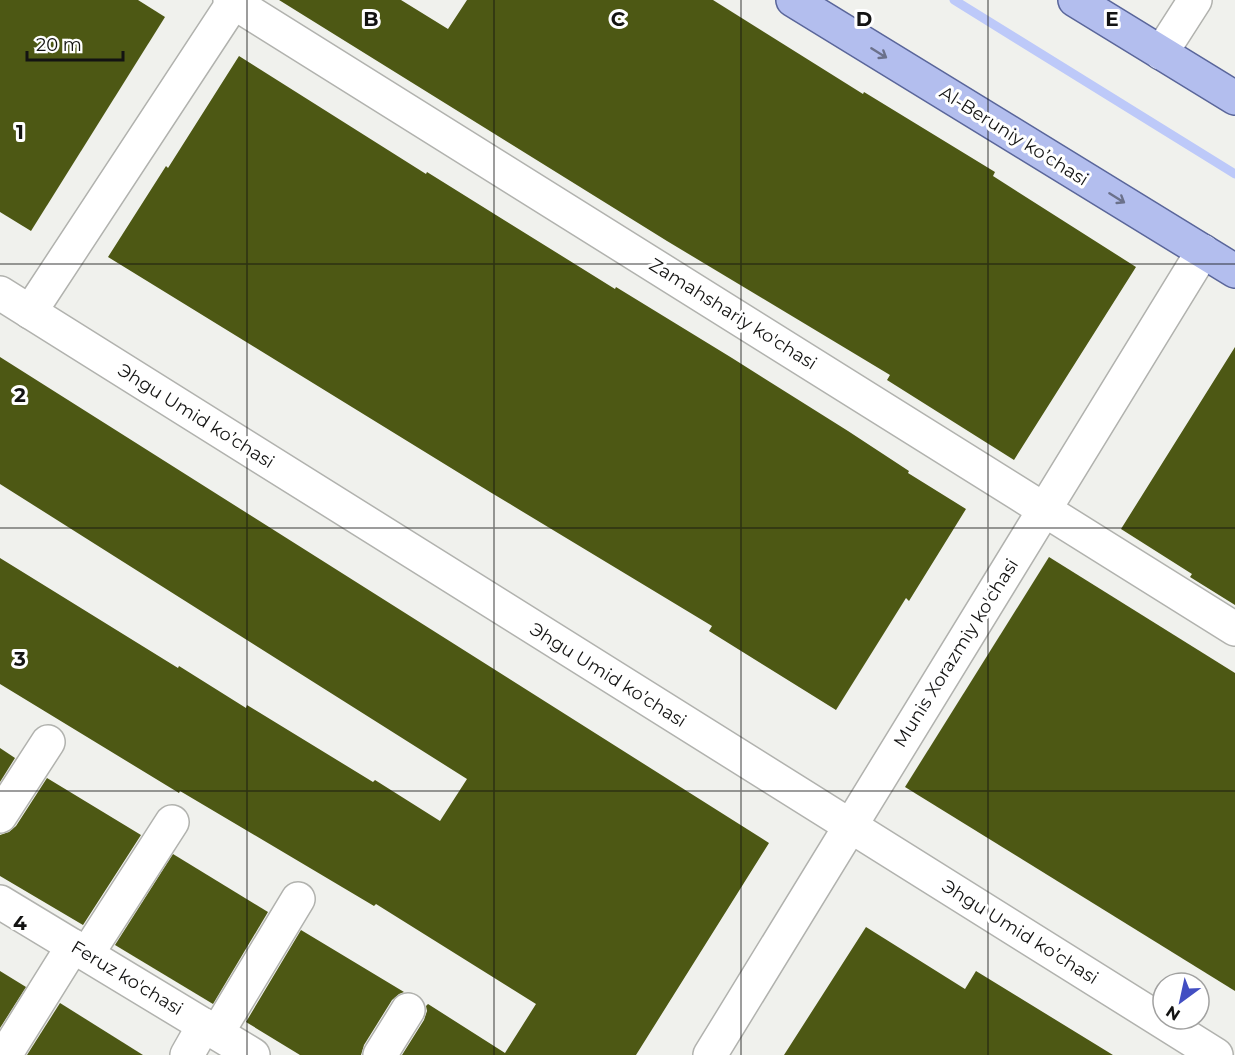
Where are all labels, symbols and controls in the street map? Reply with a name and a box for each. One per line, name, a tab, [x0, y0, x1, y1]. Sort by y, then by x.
text: B	[363, 7, 379, 31]
text: C	[611, 7, 626, 31]
text: D	[856, 7, 872, 31]
text: E	[1105, 7, 1119, 31]
scale bar	[27, 24, 123, 62]
text: 20 m	[36, 34, 82, 56]
one-way arrow	[870, 47, 887, 59]
street label: Al-Beruniy ko’chasi	[936, 81, 1092, 191]
text: 1	[16, 120, 24, 144]
one-way arrow	[1108, 193, 1125, 205]
street label: Zamahshariy ko'chasi	[645, 253, 821, 375]
street label: Эhgu Umid ko’chasi	[114, 359, 278, 473]
text: 2	[14, 383, 26, 407]
street label: Munis Xorazmiy ko'chasi	[889, 555, 1023, 751]
street label: Эhgu Umid ko’chasi	[526, 618, 690, 732]
text: 3	[13, 647, 26, 671]
street label: Эhgu Umid ko’chasi	[938, 875, 1102, 989]
text: 4	[13, 911, 27, 935]
street label: Feruz ko'chasi	[67, 936, 187, 1020]
north arrow	[1151, 971, 1211, 1031]
text: N	[1163, 1002, 1184, 1025]

